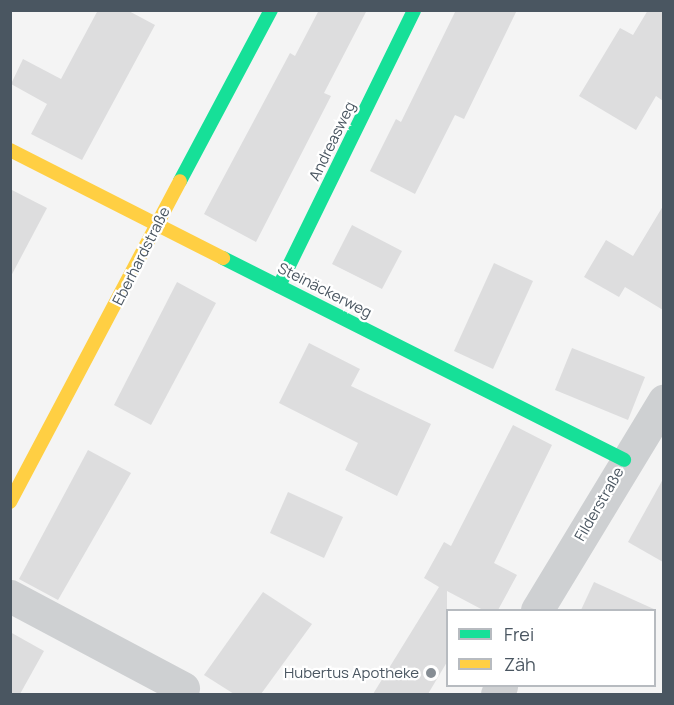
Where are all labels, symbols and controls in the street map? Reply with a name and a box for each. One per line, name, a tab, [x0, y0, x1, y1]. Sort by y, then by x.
street label: Andreasweg	[305, 98, 359, 184]
street label: Eberhardstraße	[108, 204, 174, 308]
street label: Steinäckerweg	[275, 259, 375, 321]
street label: Filderstraße	[571, 464, 627, 544]
legend	[446, 609, 656, 687]
text: Frei	[504, 622, 534, 646]
text: Zäh	[504, 652, 536, 676]
place label: Hubertus Apotheke	[284, 664, 419, 682]
marker: Hubertus Apotheke	[424, 666, 438, 680]

